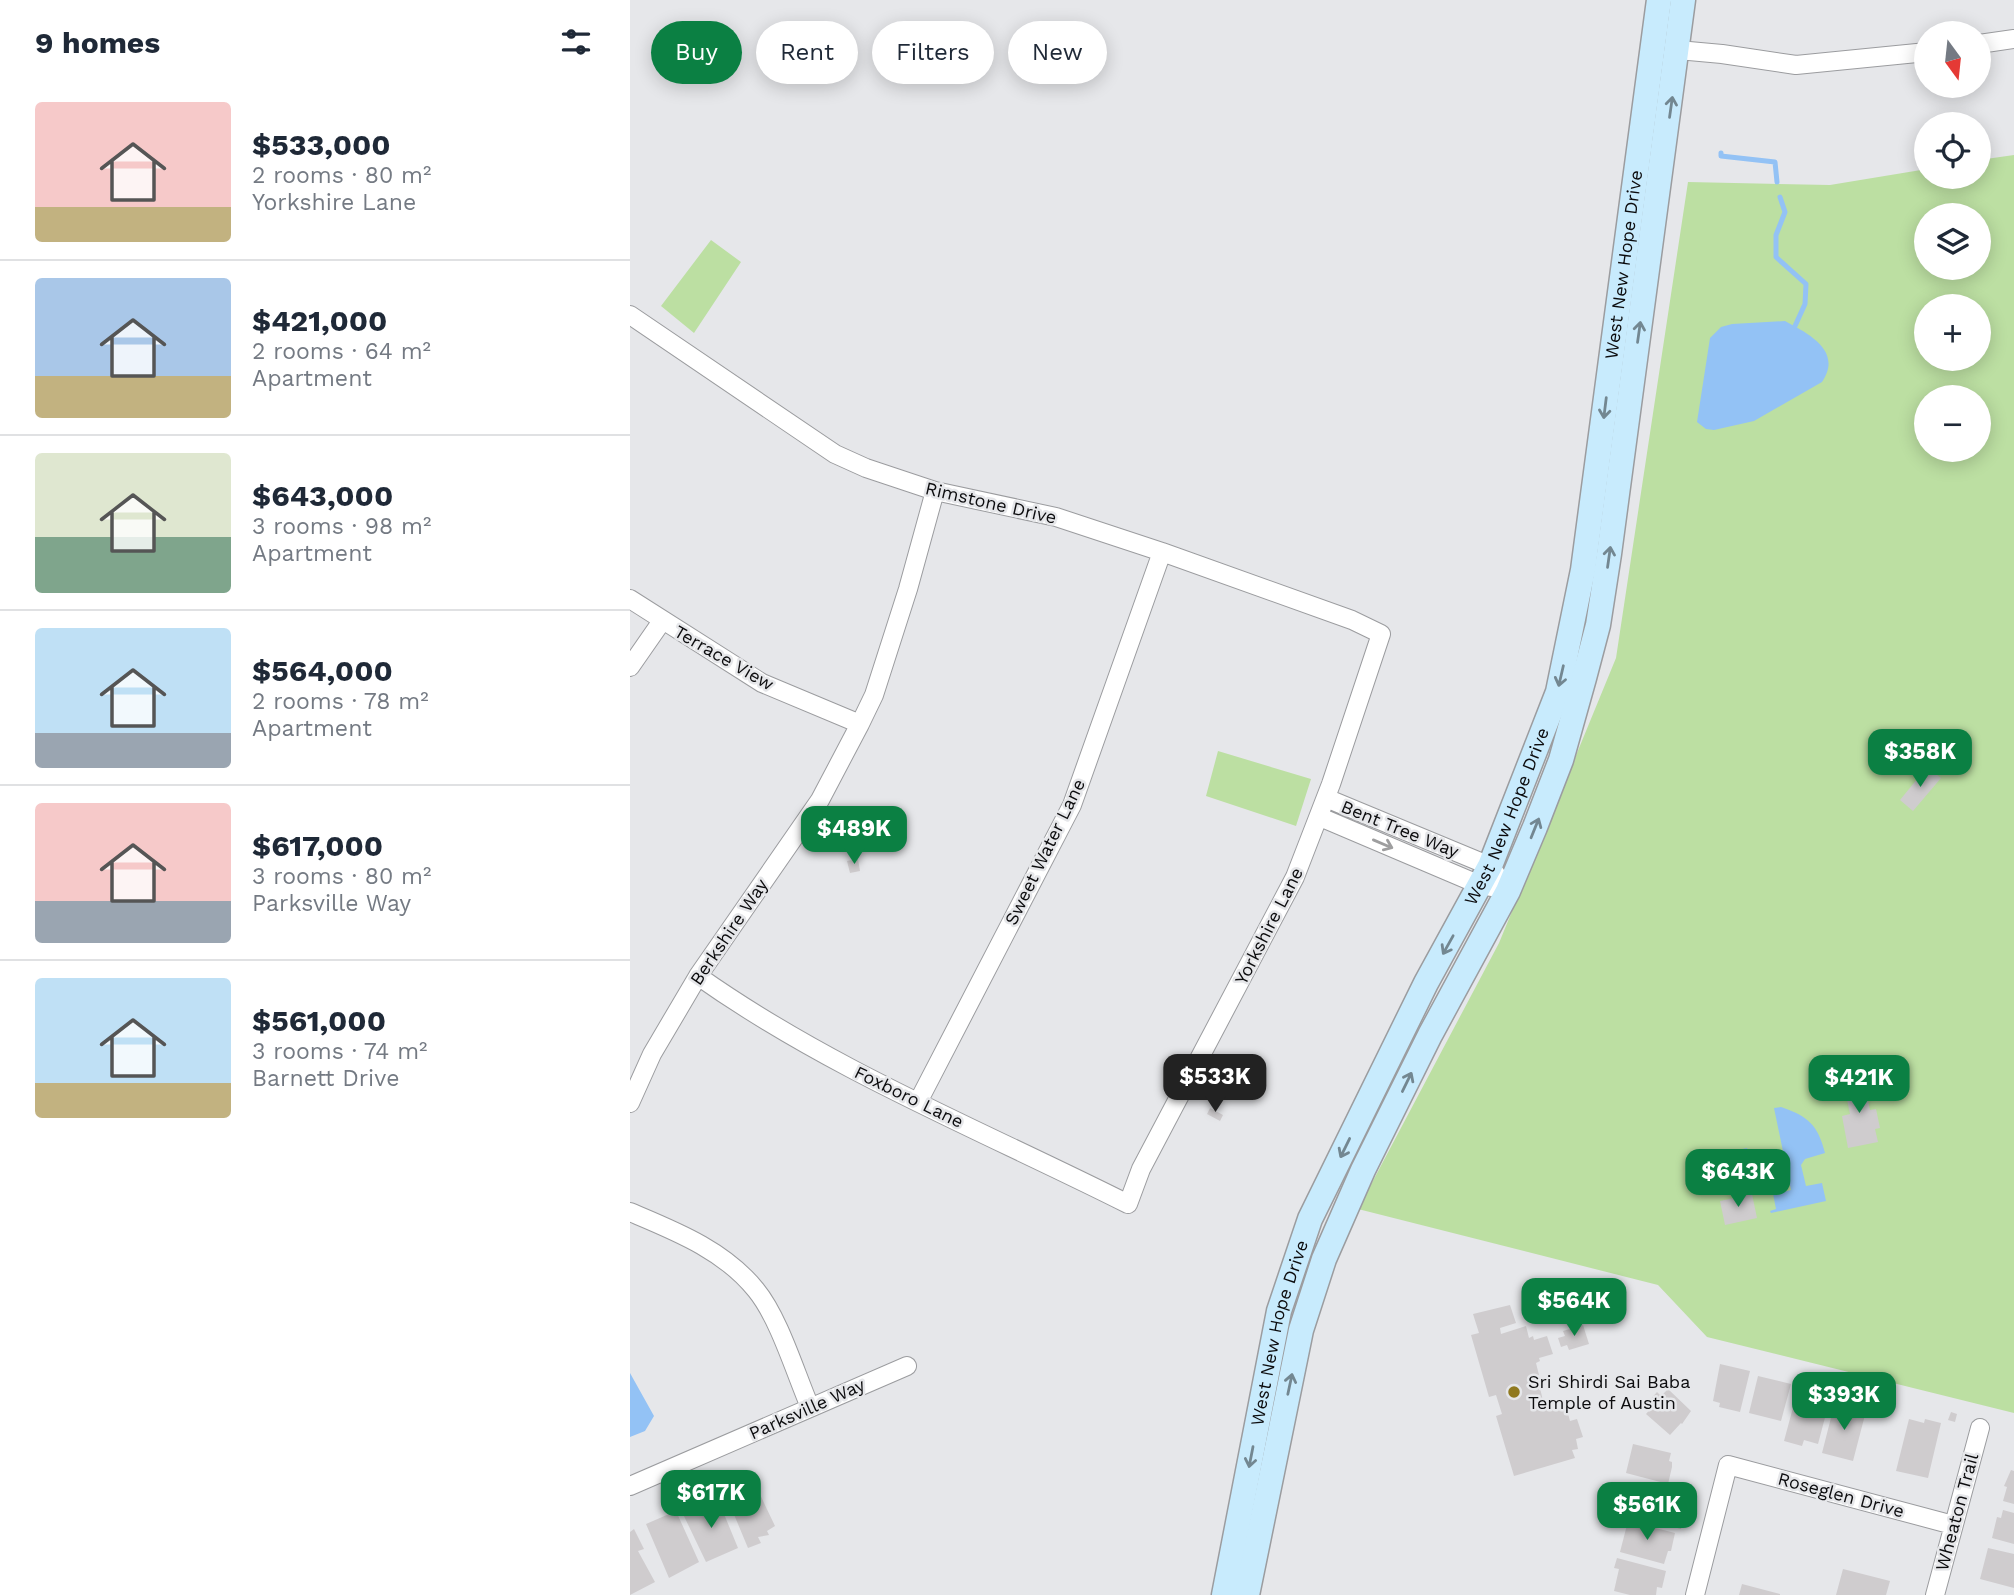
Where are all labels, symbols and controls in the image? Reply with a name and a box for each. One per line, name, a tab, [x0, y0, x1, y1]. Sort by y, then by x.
chip: Buy	[651, 21, 742, 84]
chip: Rent	[756, 21, 858, 84]
chip: Filters	[872, 21, 994, 84]
chip: New	[1008, 21, 1107, 84]
north arrow	[1914, 21, 1992, 98]
map controls	[1914, 21, 1991, 462]
icon: filters	[557, 23, 595, 61]
text: 9 homes	[35, 25, 160, 60]
one-way arrow	[1664, 96, 1677, 118]
button: locate	[1914, 112, 1991, 189]
text: $533,000	[252, 127, 391, 162]
icon: home	[91, 130, 175, 214]
text: 2 rooms · 80 m²	[252, 162, 431, 189]
street label: West New Hope Drive	[1600, 169, 1646, 361]
text: Yorkshire Lane	[252, 189, 416, 216]
button: layers	[1914, 203, 1991, 280]
button: +	[1914, 294, 1991, 371]
text: $421,000	[252, 303, 387, 338]
icon: home	[91, 306, 175, 390]
one-way arrow	[1633, 321, 1646, 344]
text: 2 rooms · 64 m²	[252, 338, 431, 365]
text: Apartment	[252, 365, 372, 392]
button: −	[1914, 385, 1991, 462]
one-way arrow	[1598, 396, 1611, 418]
street label: Rimstone Drive	[923, 477, 1059, 528]
text: $643,000	[252, 478, 393, 513]
icon: home	[91, 481, 175, 565]
text: 3 rooms · 98 m²	[252, 513, 431, 540]
text: Apartment	[252, 540, 372, 567]
one-way arrow	[1603, 546, 1616, 569]
street label: Terrace View	[671, 621, 778, 695]
text: $564,000	[252, 653, 393, 688]
icon: home	[91, 656, 175, 740]
one-way arrow	[1554, 664, 1567, 687]
text: 2 rooms · 78 m²	[252, 688, 429, 715]
text: Apartment	[252, 715, 372, 742]
street label: West New Hope Drive	[1460, 724, 1553, 909]
pin: $358K	[1871, 730, 1969, 789]
text: $358K	[1884, 738, 1956, 765]
street label: Sweet Water Lane	[1000, 775, 1089, 928]
street label: Bent Tree Way	[1338, 795, 1463, 862]
pin: $489K	[805, 806, 903, 866]
text: $489K	[817, 815, 891, 842]
one-way arrow	[1529, 818, 1542, 839]
text: $617,000	[252, 828, 383, 863]
icon: home	[91, 831, 175, 915]
one-way arrow	[1371, 838, 1393, 851]
text: 3 rooms · 80 m²	[252, 863, 431, 890]
street label: Yorkshire Lane	[1230, 864, 1307, 988]
street label: Berkshire Way	[685, 874, 772, 989]
text: Parksville Way	[252, 890, 411, 917]
one-way arrow	[1440, 934, 1454, 954]
text: $561,000	[252, 1003, 386, 1038]
icon: home	[91, 1006, 175, 1090]
text: 3 rooms · 74 m²	[252, 1038, 427, 1065]
pin: $533K	[1166, 1054, 1264, 1114]
pin: $421K	[1810, 1056, 1908, 1115]
street label: Foxboro Lane	[851, 1061, 967, 1132]
text: $533K	[1179, 1063, 1251, 1090]
text: $421K	[1825, 1064, 1893, 1091]
text: Barnett Drive	[252, 1065, 399, 1092]
one-way arrow	[1400, 1072, 1414, 1093]
one-way arrow	[1337, 1137, 1351, 1158]
pin: $643K	[1689, 1150, 1787, 1209]
text: $643K	[1701, 1158, 1775, 1185]
street label: West New Hope Drive	[1246, 1237, 1312, 1427]
pin: $564K	[1525, 1278, 1623, 1338]
text: $564K	[1537, 1287, 1611, 1314]
place label: Sri Shirdi Sai Baba Temple of Austin	[1528, 1371, 1690, 1413]
pin: $393K	[1795, 1372, 1893, 1432]
street label: Parksville Way	[746, 1373, 869, 1443]
one-way arrow	[1283, 1373, 1297, 1396]
text: $393K	[1808, 1381, 1880, 1408]
marker: Sri Shirdi Sai Baba Temple of Austin	[1506, 1384, 1522, 1400]
one-way arrow	[1243, 1445, 1257, 1468]
street label: Wheaton Trail	[1931, 1450, 1982, 1573]
street label: Roseglen Drive	[1776, 1468, 1907, 1521]
pin: $617K	[662, 1470, 760, 1530]
text: $617K	[677, 1479, 745, 1506]
pin: $561K	[1598, 1482, 1696, 1542]
text: $561K	[1613, 1491, 1681, 1518]

